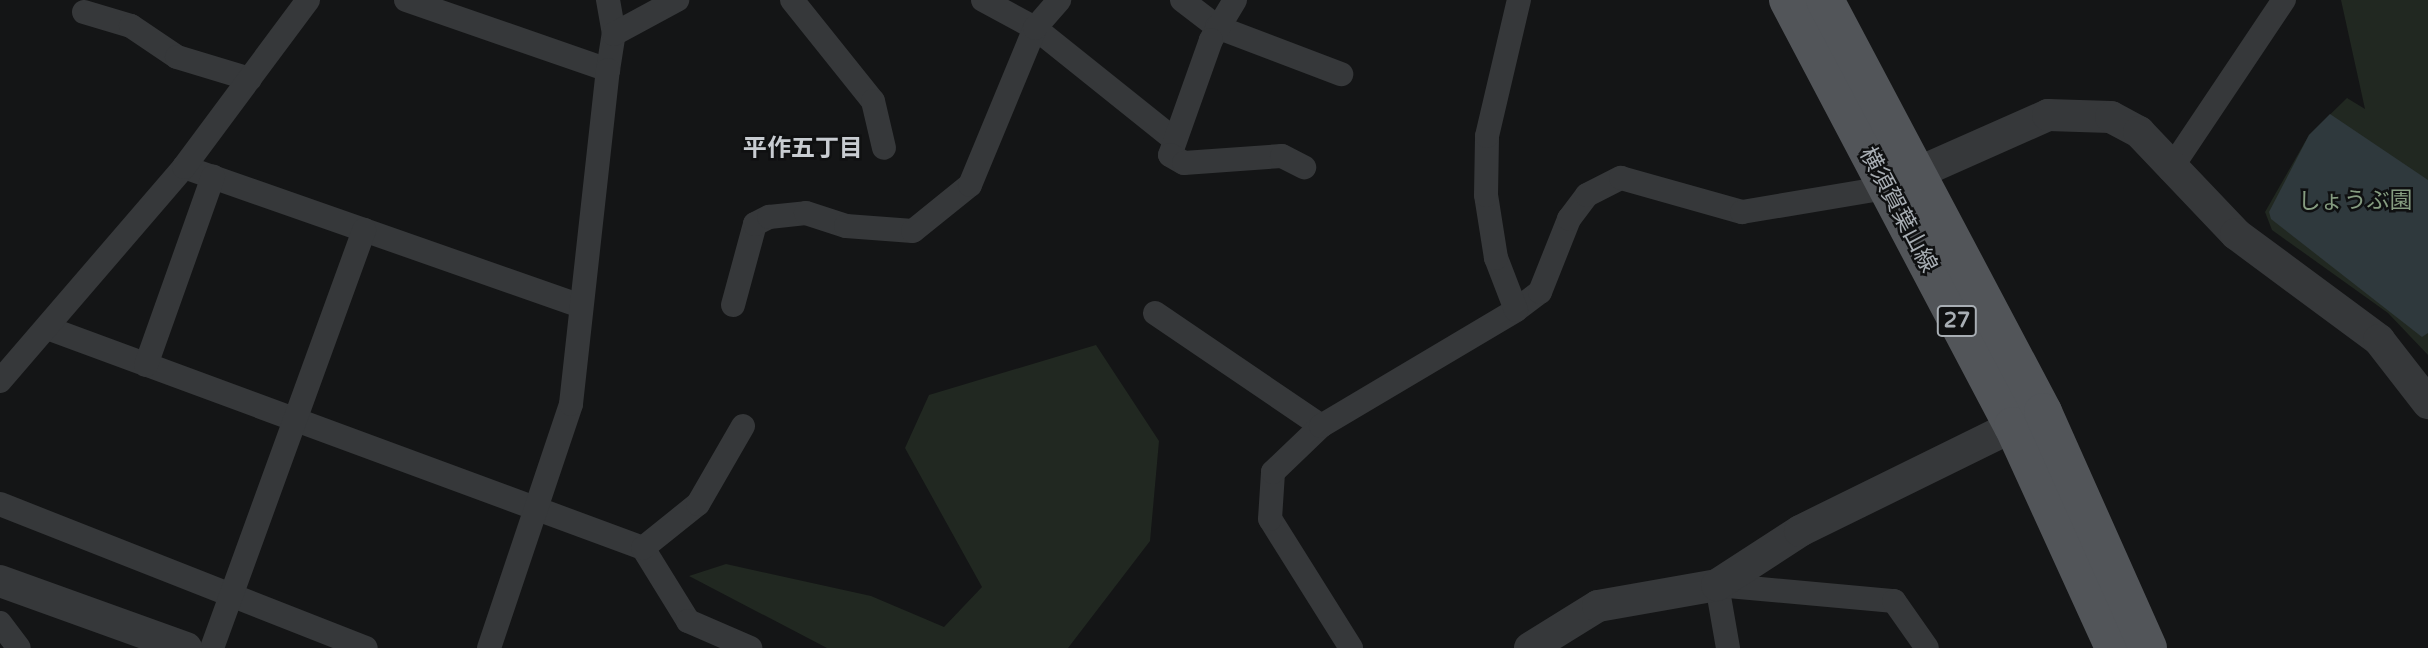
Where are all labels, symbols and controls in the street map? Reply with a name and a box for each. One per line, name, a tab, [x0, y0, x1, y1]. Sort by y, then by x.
district label: 平作五丁目	[743, 135, 863, 163]
street label: 横須賀葉山線	[1853, 143, 1943, 277]
park label: しょうぶ園	[2298, 187, 2412, 215]
road number: 27	[1936, 304, 1978, 338]

